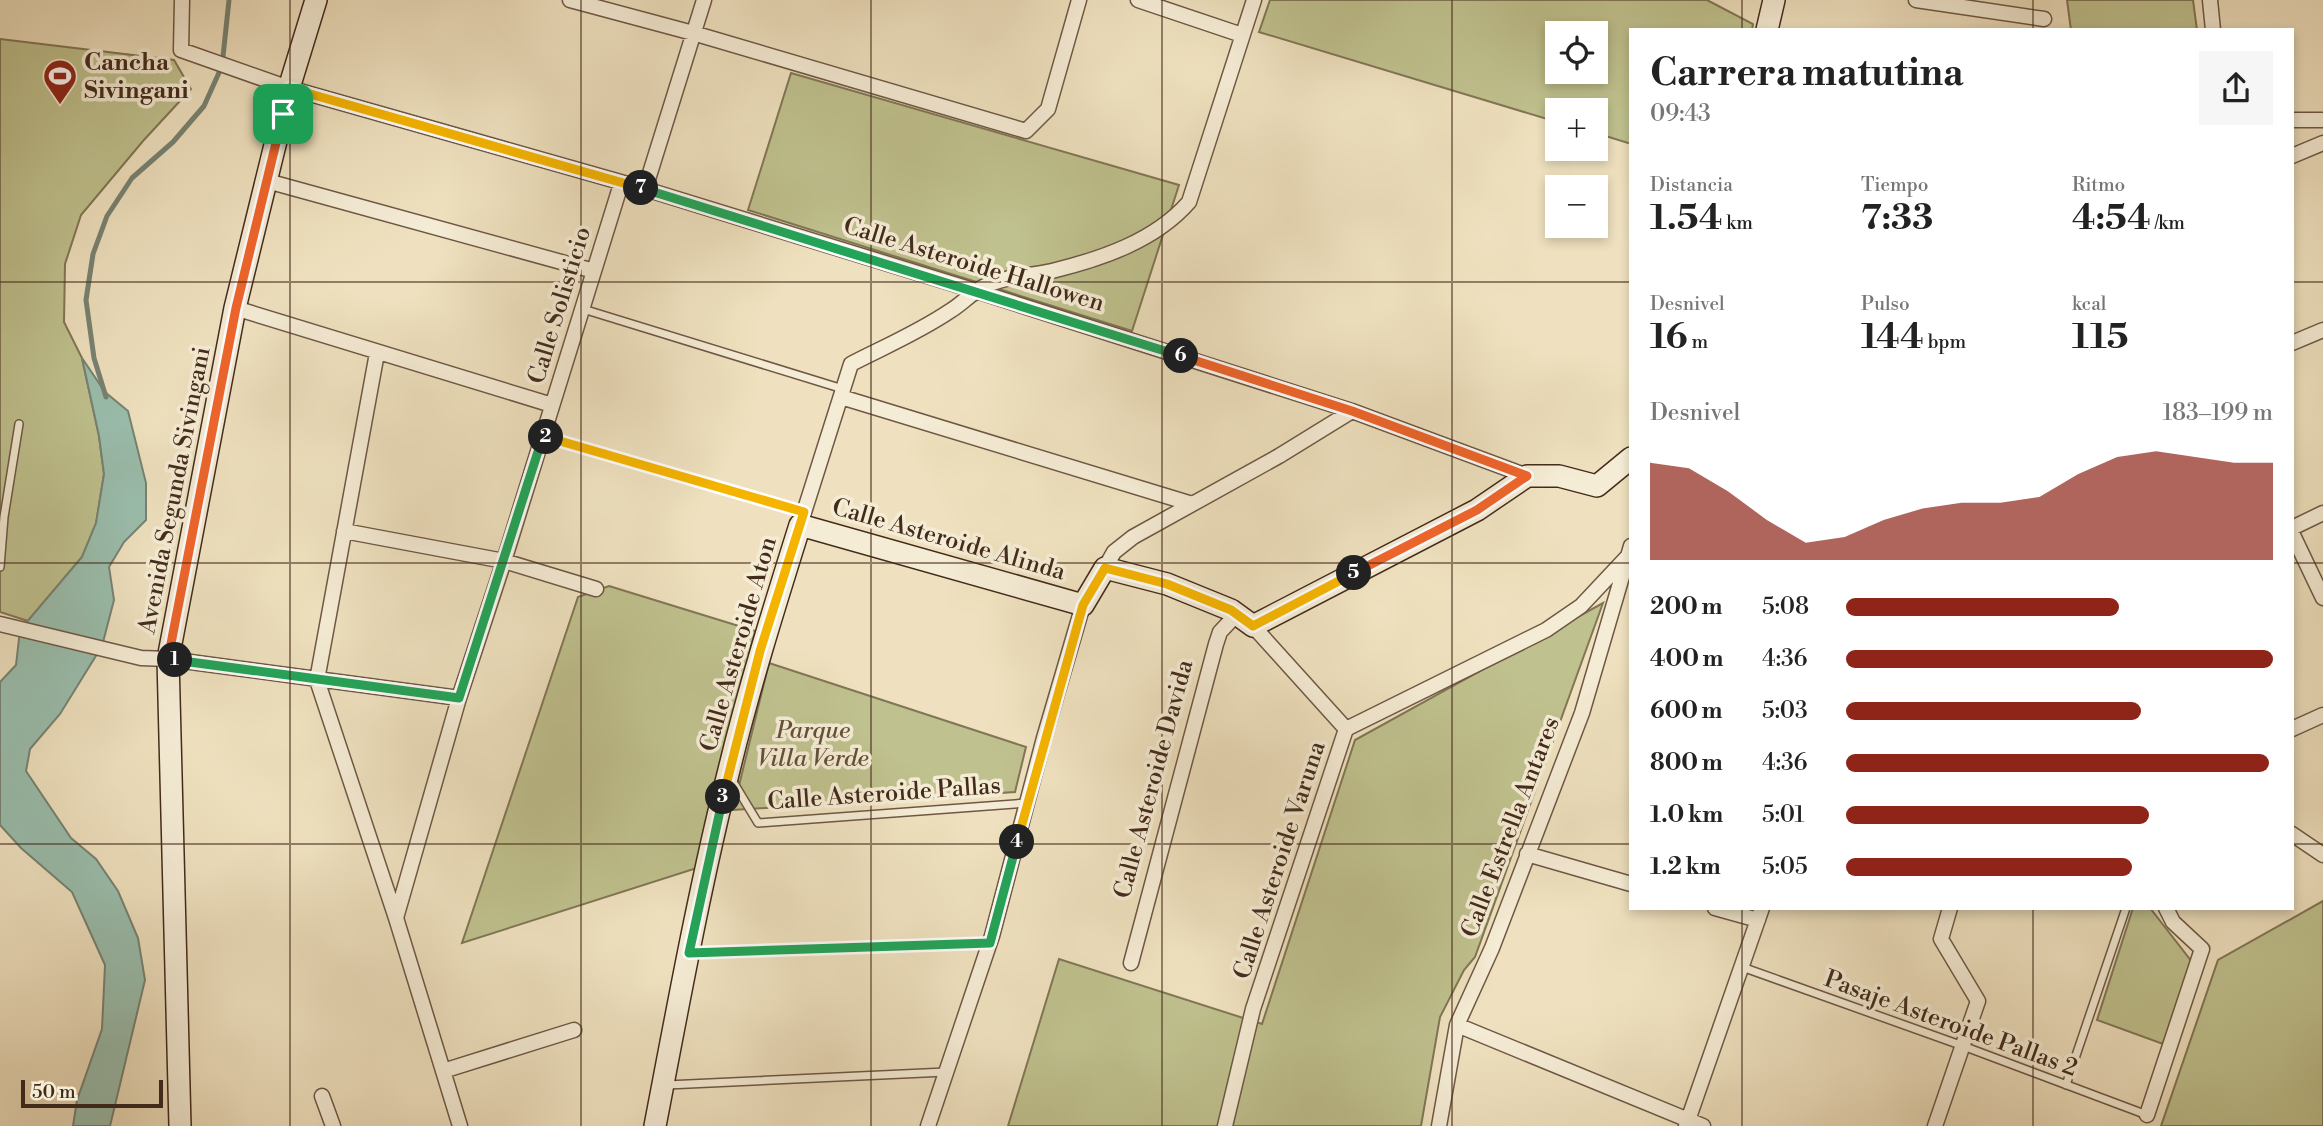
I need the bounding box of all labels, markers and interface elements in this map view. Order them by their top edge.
map controls [1545,21,1608,238]
button: locate [1545,21,1608,84]
place label: Cancha Sivingani [84,48,189,106]
text: Carrera matutina [1650,50,1964,97]
button: share [2199,51,2273,125]
sports icon: Cancha Sivingani [41,57,79,106]
pin [253,84,313,144]
icon: arrive [264,95,302,133]
button: + [1545,98,1608,161]
text: 09:43 [1650,100,1711,128]
pin: 7 [624,170,658,206]
text: Distancia [1650,173,1733,197]
text: Tiempo [1861,173,1928,197]
text: Ritmo [2072,173,2125,197]
text: 7 [635,175,646,199]
button: − [1545,175,1608,238]
text: 1.54 [1650,197,1722,240]
text: 7:33 [1861,197,1933,240]
text: 4:54 [2072,197,2151,240]
street label: Calle Asteroide Hallowen [840,211,1108,319]
text: km [1722,211,1753,235]
text: /km [2151,211,2185,235]
street label: Calle Solisticio [522,223,598,388]
text: Desnivel [1650,292,1725,316]
text: Pulso [1861,292,1910,316]
text: kcal [2072,292,2106,316]
text: 16 [1650,316,1688,359]
text: 144 [1861,316,1924,359]
text: 115 [2072,316,2128,359]
text: m [1688,330,1708,354]
text: bpm [1924,330,1966,354]
pin: 6 [1164,338,1198,374]
text: 6 [1175,343,1186,367]
street label: Avenida Segunda Sivingani [132,344,218,637]
text: Desnivel [1650,399,1740,427]
text: 183–199 m [2163,399,2273,427]
pin: 2 [528,420,564,454]
text: 2 [540,424,551,448]
street label: Calle Asteroide Alinda [829,492,1070,588]
street label: Calle Asteroide Aton [694,533,784,755]
pin: 5 [1336,556,1372,590]
text: 5 [1348,560,1359,584]
text: 200 m [1650,593,1722,621]
text: 5:08 [1762,593,1809,621]
pin: 1 [158,642,192,678]
text: 400 m [1650,645,1723,673]
text: 4:36 [1762,645,1808,673]
text: 1 [170,647,179,671]
street label: Calle Asteroide Davida [1108,656,1201,902]
text: 600 m [1650,697,1723,725]
text: 5:03 [1762,697,1808,725]
street label: Calle Estrella Antares [1455,713,1567,942]
park label: Parque Villa Verde [757,716,869,774]
street label: Calle Asteroide Varuna [1227,737,1333,983]
text: 800 m [1650,749,1723,777]
text: 4:36 [1762,749,1808,777]
street label: Calle Asteroide Pallas [766,771,1002,817]
pin: 3 [706,780,740,814]
text: 3 [717,784,728,808]
text: 1.0 km [1650,801,1723,829]
text: 5:01 [1762,801,1804,829]
pin: 4 [1000,824,1034,860]
text: 4 [1010,829,1023,853]
text: 1.2 km [1650,853,1721,881]
text: 5:05 [1762,853,1808,881]
street label: Pasaje Asteroide Pallas 2 [1820,964,2081,1084]
scale bar [21,1077,163,1109]
text: 50 m [32,1080,76,1104]

